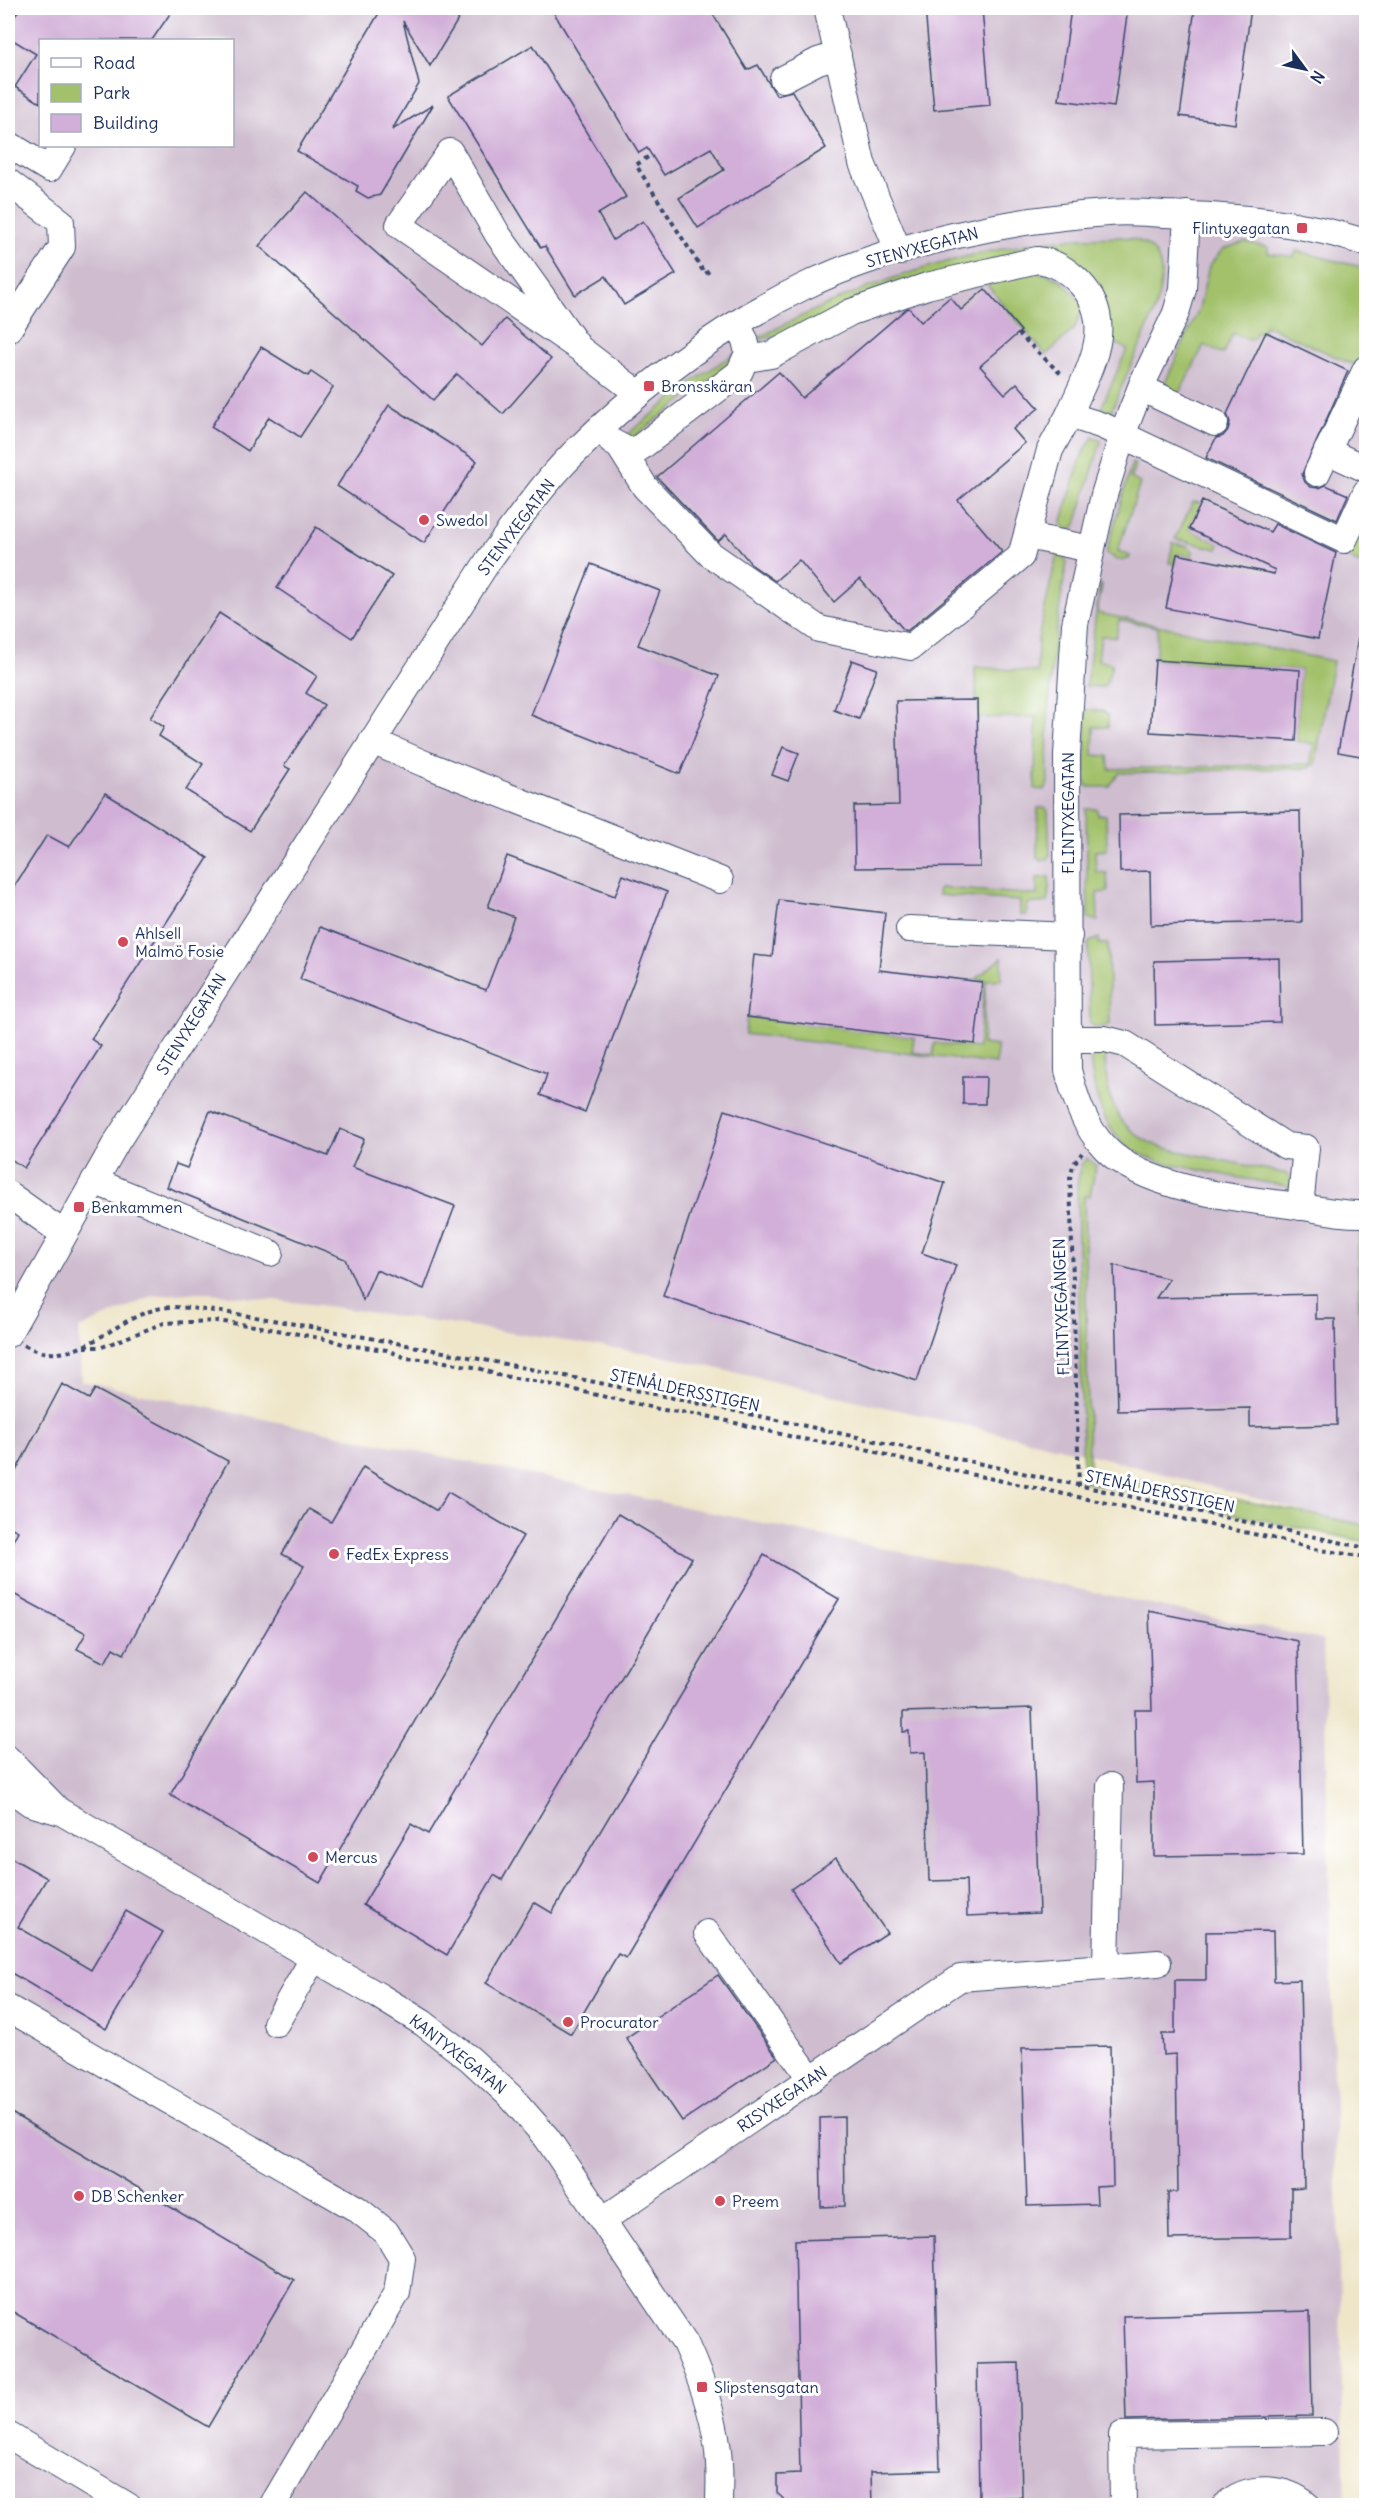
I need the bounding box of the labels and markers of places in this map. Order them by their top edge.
place label: Flintyxegatan [1192,218,1290,238]
marker: Flintyxegatan [1295,221,1309,235]
place label: Bronsskäran [661,376,753,396]
marker: Bronsskäran [642,379,656,393]
place label: Swedol [436,510,488,530]
marker: Swedol [417,513,431,527]
place label: Ahlsell Malmö Fosie [135,923,224,961]
marker: Ahlsell Malmö Fosie [116,935,130,949]
place label: Benkammen [91,1197,183,1217]
marker: Benkammen [72,1200,86,1214]
place label: FedEx Express [346,1544,449,1564]
marker: FedEx Express [327,1547,341,1561]
place label: Mercus [325,1847,378,1867]
marker: Mercus [306,1850,320,1864]
place label: Procurator [580,2012,659,2032]
marker: Procurator [561,2015,575,2029]
place label: DB Schenker [91,2186,184,2206]
marker: DB Schenker [72,2189,86,2203]
place label: Preem [732,2191,779,2211]
marker: Preem [713,2194,727,2208]
place label: Slipstensgatan [714,2377,819,2397]
marker: Slipstensgatan [695,2380,709,2394]

